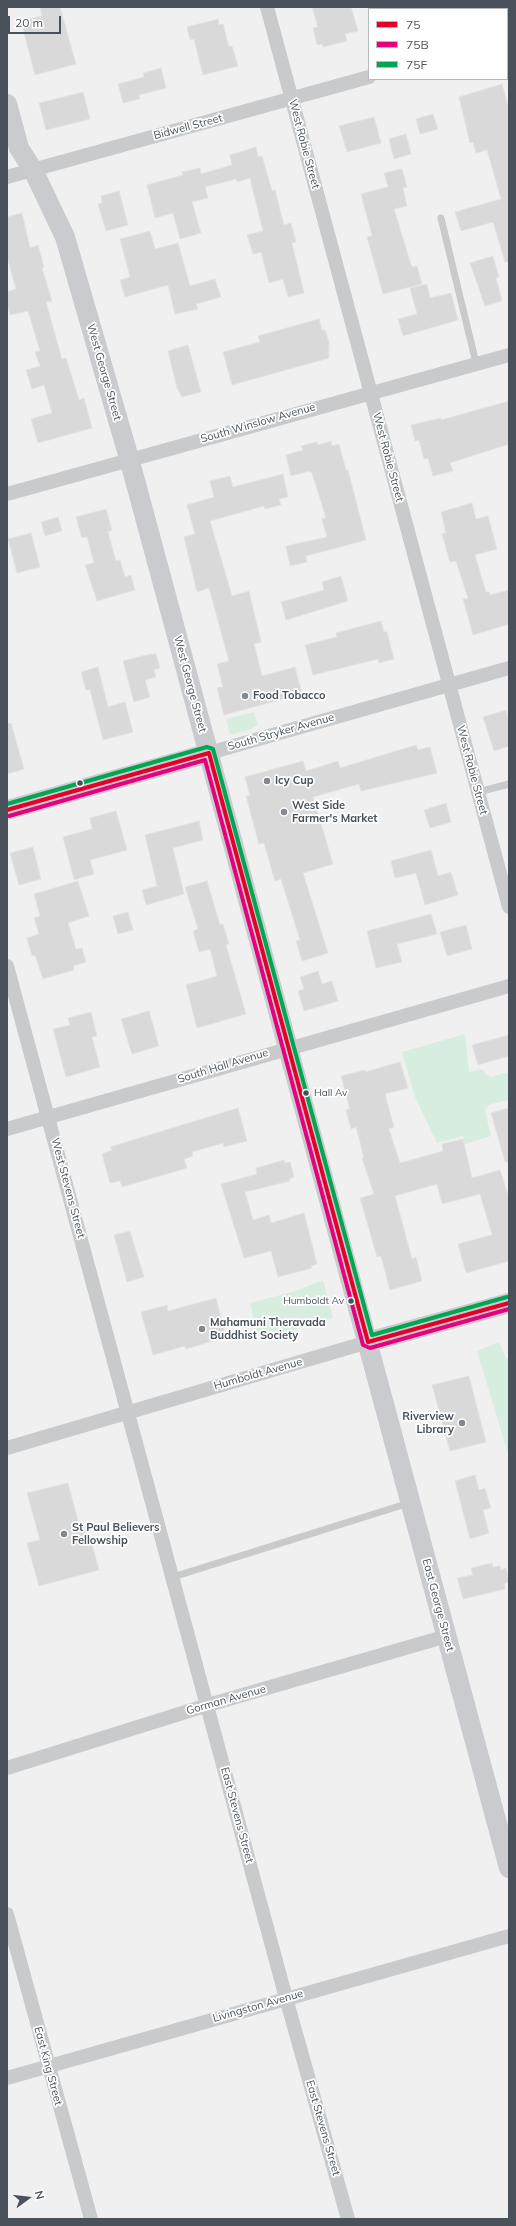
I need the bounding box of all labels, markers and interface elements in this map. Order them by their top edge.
scale bar [10,8,63,34]
legend [368,8,508,80]
text: 20 m [15,15,43,30]
text: 75 [406,17,420,32]
text: 75B [406,37,429,52]
text: 75F [406,57,427,72]
street label: West Robie Street [286,98,322,190]
street label: Bidwell Street [152,111,224,143]
street label: West George Street [84,322,124,422]
street label: South Winslow Avenue [199,400,317,446]
street label: West Robie Street [370,411,406,503]
street label: West George Street [171,634,209,734]
place label: Food Tobacco [253,689,325,703]
marker: Food Tobacco [240,691,250,701]
street label: South Stryker Avenue [226,710,336,754]
street label: West Robie Street [454,724,490,816]
place label: Icy Cup [275,774,314,788]
marker: Icy Cup [262,776,272,786]
unlabelled marker [75,778,85,788]
place label: West Side Farmer's Market [292,799,378,825]
marker: West Side Farmer's Market [279,807,289,817]
street label: South Hall Avenue [176,1046,270,1086]
place label: Hall Av [314,1087,347,1099]
marker: Hall Av [301,1088,311,1098]
street label: West Stevens Street [48,1136,88,1240]
place label: Humboldt Av [283,1295,344,1307]
marker: Humboldt Av [346,1296,356,1306]
place label: Mahamuni Theravada Buddhist Society [210,1316,326,1342]
marker: Mahamuni Theravada Buddhist Society [197,1324,207,1334]
street label: Humboldt Avenue [212,1355,304,1393]
place label: Riverview Library [402,1410,454,1436]
marker: Riverview Library [457,1418,467,1428]
place label: St Paul Believers Fellowship [72,1521,160,1547]
marker: St Paul Believers Fellowship [59,1529,69,1539]
street label: East George Street [419,1557,457,1653]
street label: Gorman Avenue [185,1682,267,1718]
street label: East Stevens Street [218,1766,256,1864]
street label: Livingston Avenue [211,1987,305,2025]
street label: East King Street [31,2025,65,2107]
street label: East Stevens Street [303,2079,343,2177]
north arrow [8,2178,48,2218]
text: N [32,2189,47,2201]

